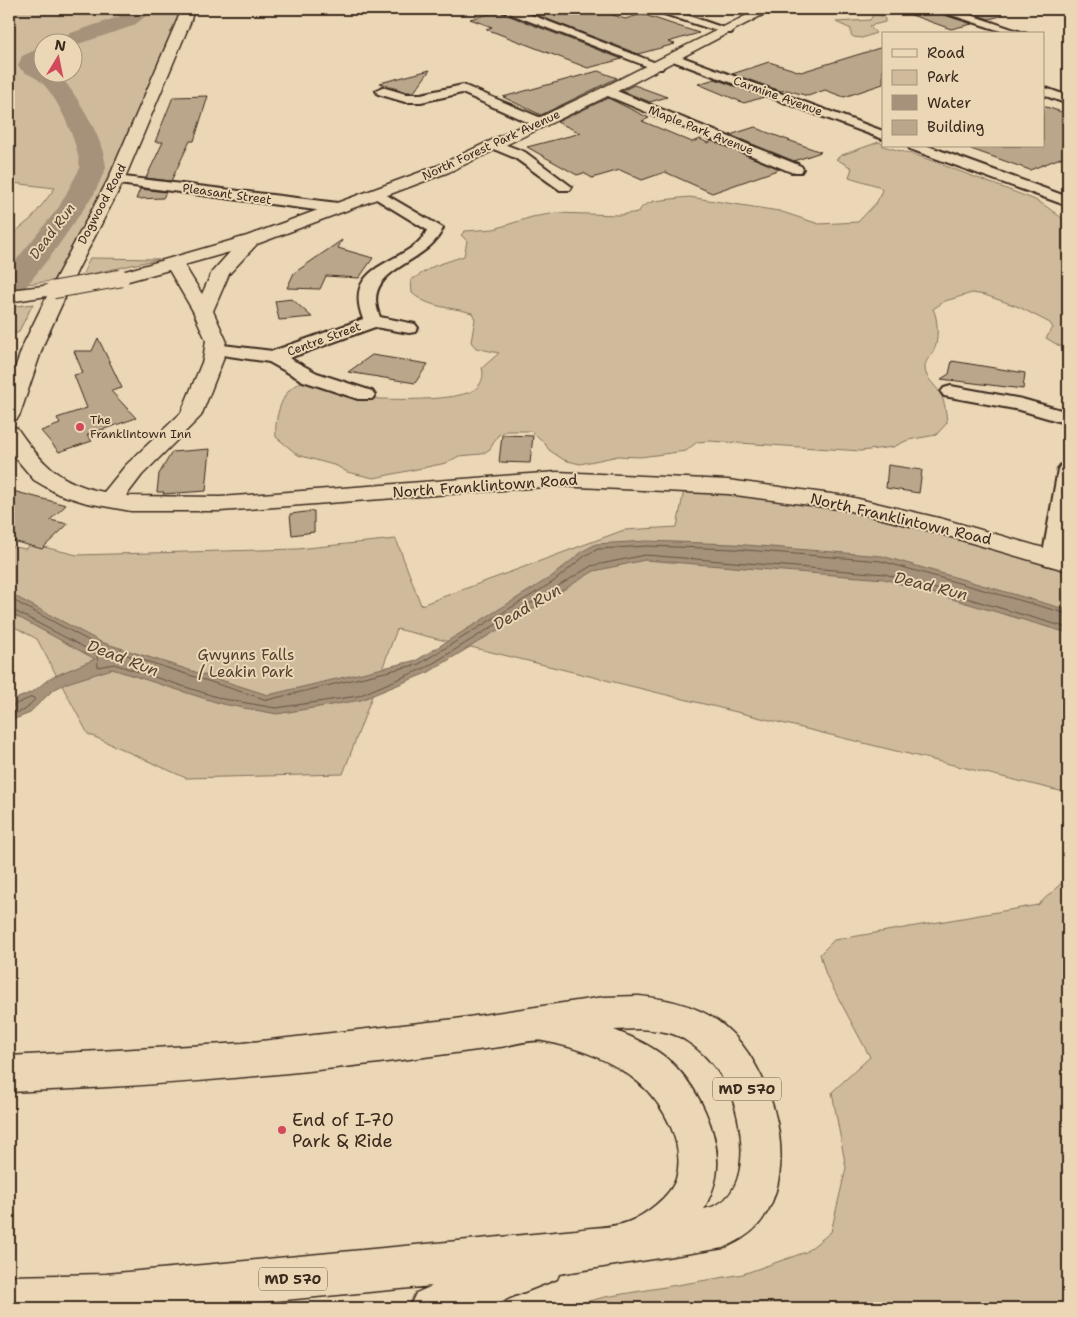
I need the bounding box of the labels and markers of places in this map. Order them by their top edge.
place label: The Franklintown Inn [90,412,191,442]
marker: The Franklintown Inn [74,421,86,433]
place label: End of I-70 Park & Ride [292,1108,394,1153]
marker: End of I-70 Park & Ride [276,1124,288,1136]

